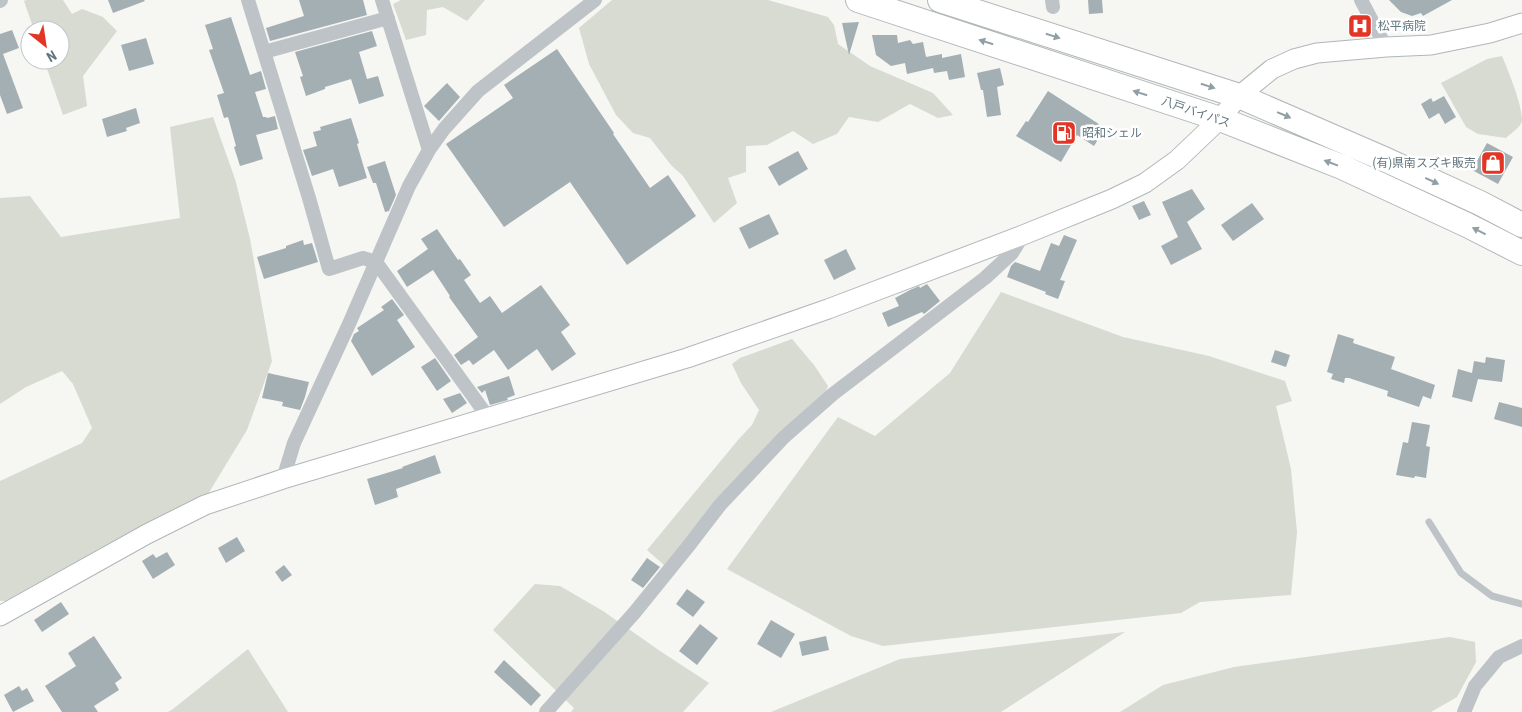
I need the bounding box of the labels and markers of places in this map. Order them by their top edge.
hospital icon: 松平病院 [1347,13,1373,39]
place label: 松平病院 [1378,19,1426,33]
fuel station icon: 昭和シェル [1051,120,1077,146]
place label: 昭和シェル [1082,126,1142,140]
shop icon: (有)県南スズキ販売 [1480,150,1506,176]
place label: (有)県南スズキ販売 [1372,156,1476,170]

